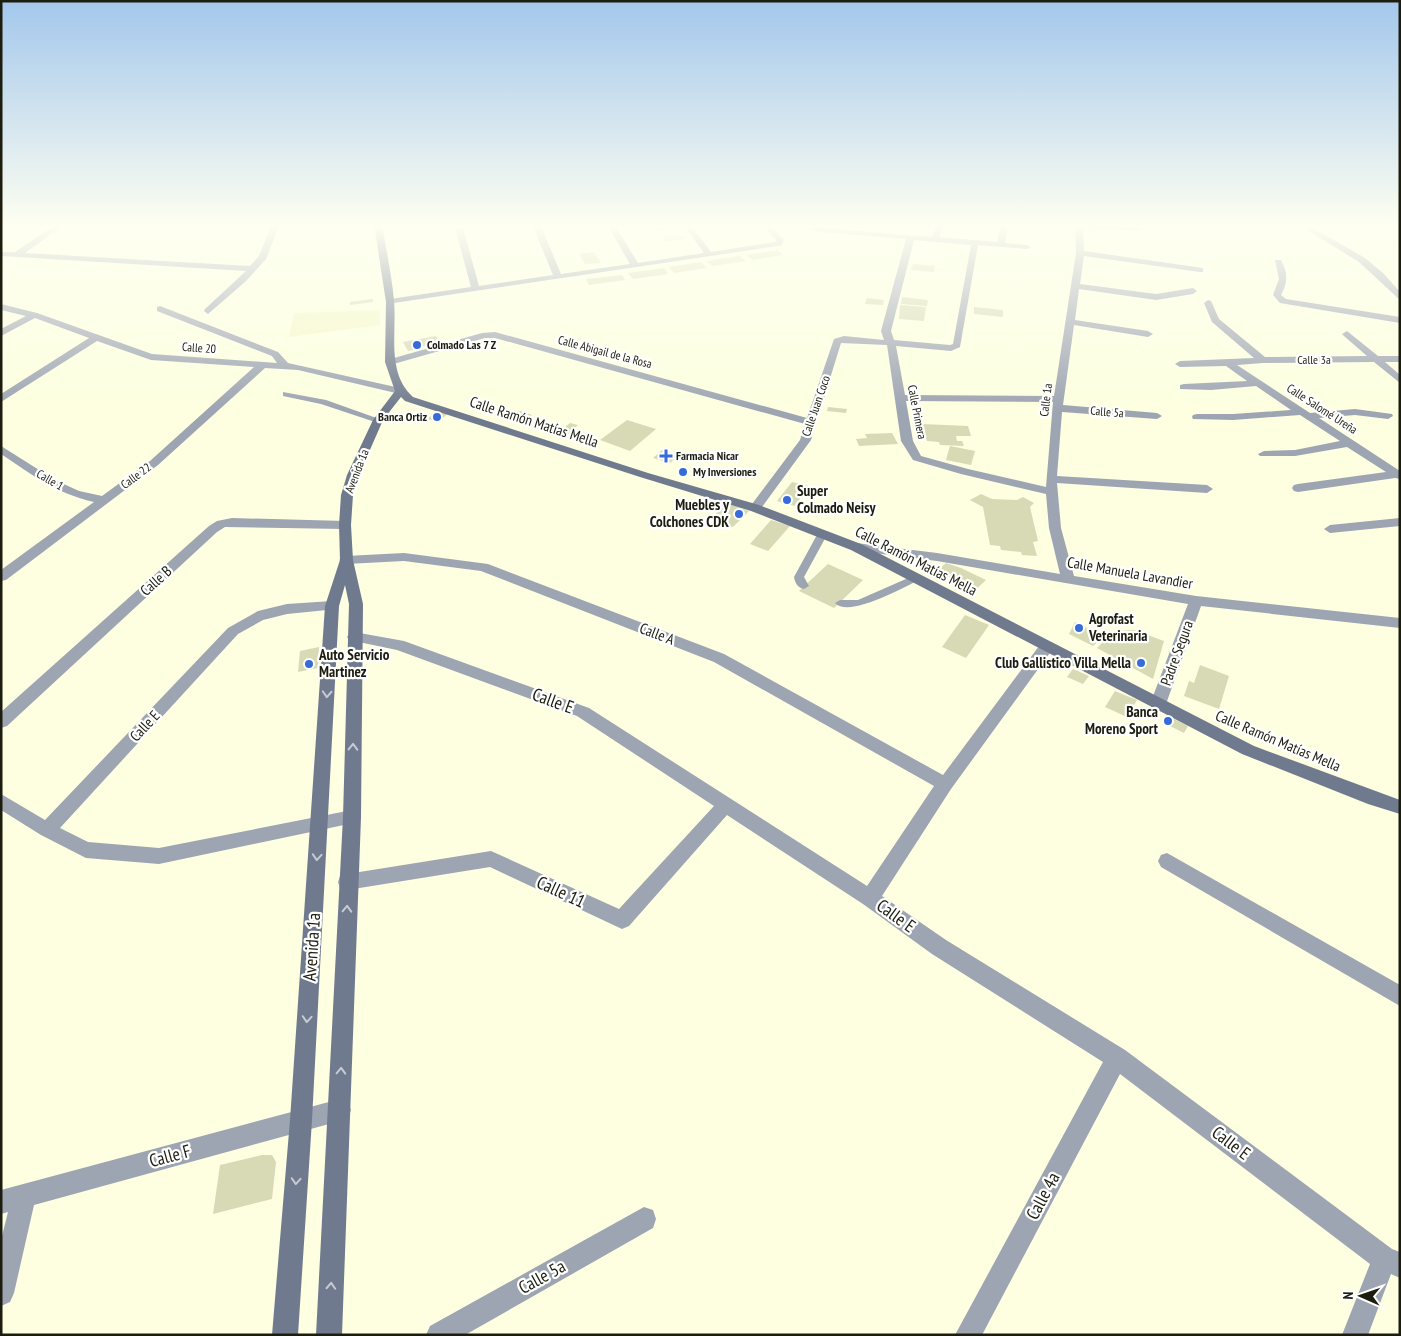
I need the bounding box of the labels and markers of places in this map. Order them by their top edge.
place label: Colmado Las 7 Z [427,337,497,352]
marker: Colmado Las 7 Z [411,339,423,351]
place label: Banca Ortiz [378,409,427,424]
marker: Banca Ortiz [431,411,443,423]
place label: Farmacia Nicar [676,448,739,463]
marker: Farmacia Nicar [660,450,672,462]
place label: My Inversiones [693,464,756,479]
marker: My Inversiones [677,466,689,478]
place label: Super Colmado Neisy [797,481,876,517]
marker: Super Colmado Neisy [781,494,793,506]
place label: Muebles y Colchones CDK [650,495,730,531]
marker: Muebles y Colchones CDK [733,508,745,520]
place label: Agrofast Veterinaria [1088,609,1147,645]
marker: Agrofast Veterinaria [1073,622,1085,634]
place label: Auto Servicio Martinez [318,645,390,681]
place label: Club Gallistico Villa Mella [995,653,1131,672]
marker: Club Gallistico Villa Mella [1135,657,1147,669]
marker: Auto Servicio Martinez [303,658,315,670]
place label: Banca Moreno Sport [1085,702,1159,738]
marker: Banca Moreno Sport [1162,715,1174,727]

